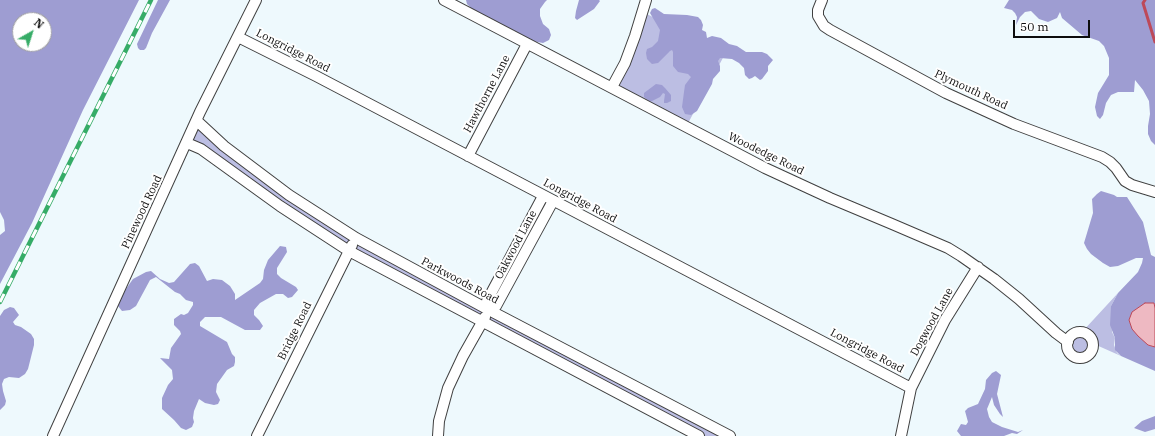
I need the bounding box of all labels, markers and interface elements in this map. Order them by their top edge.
north arrow [12,12,52,52]
scale bar [1015,12,1092,38]
text: N [31,15,47,32]
text: 50 m [1020,19,1049,34]
street label: Longridge Road [254,27,332,75]
street label: Hawthorne Lane [461,53,513,135]
street label: Plymouth Road [932,67,1010,113]
street label: Woodedge Road [726,130,806,178]
street label: Pinewood Road [119,173,165,251]
street label: Longridge Road [541,176,619,226]
street label: Oakwood Lane [492,208,540,282]
street label: Parkwoods Road [419,255,501,307]
street label: Dogwood Lane [908,286,956,358]
street label: Bridge Road [275,300,315,362]
street label: Longridge Road [828,326,906,376]

